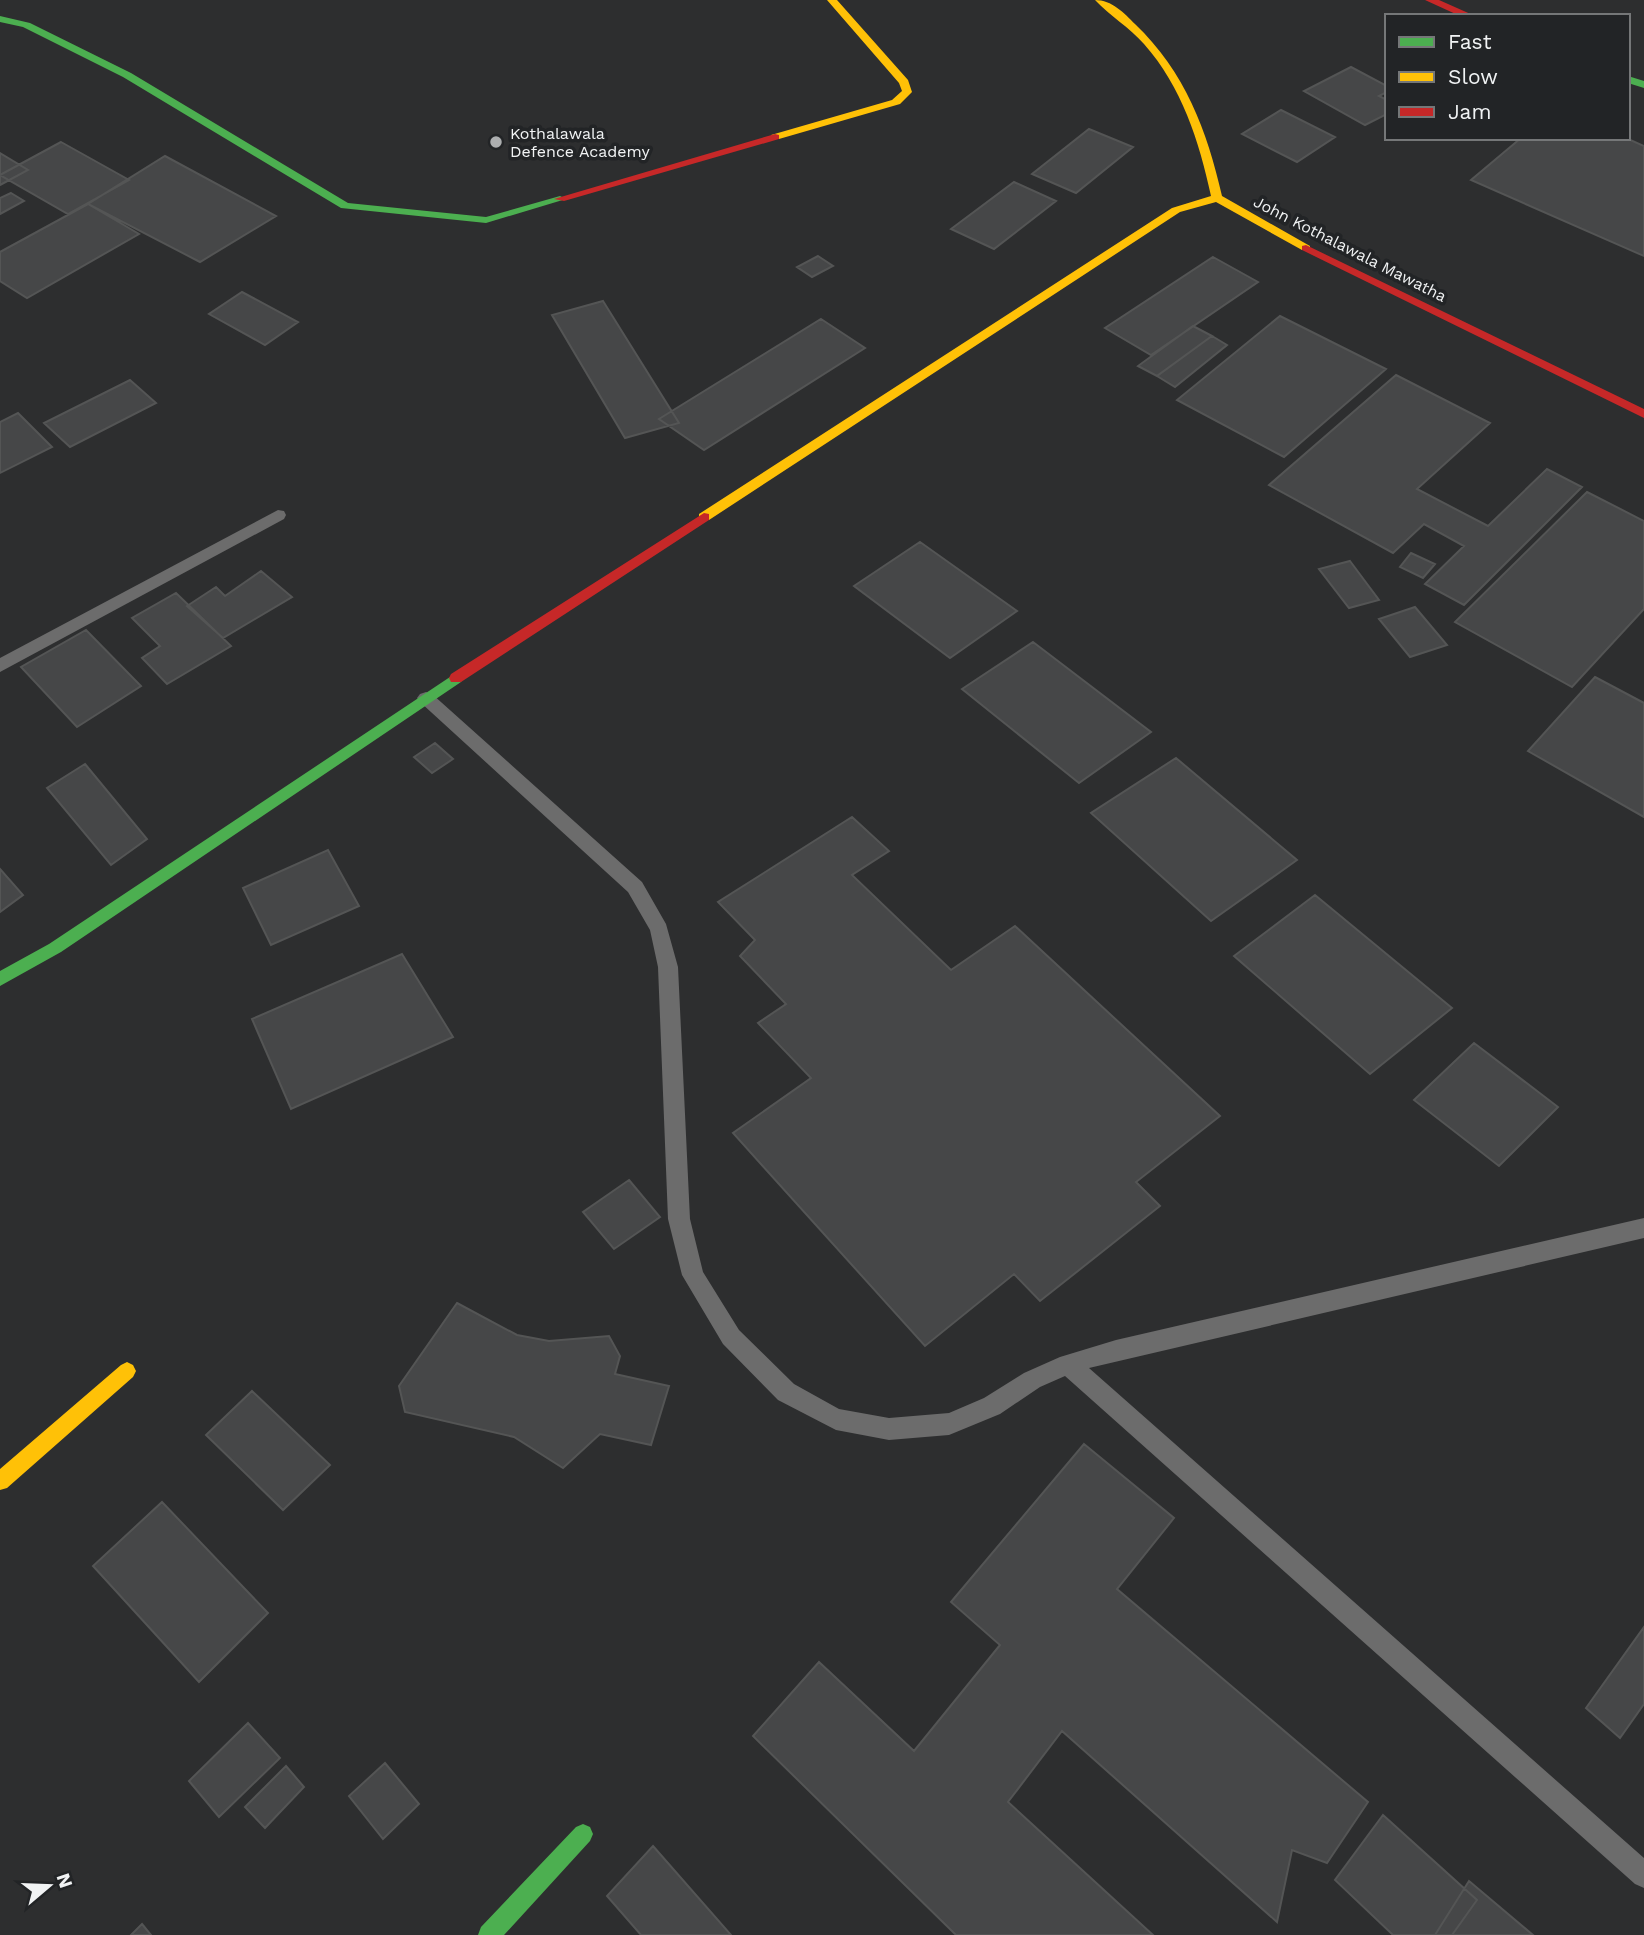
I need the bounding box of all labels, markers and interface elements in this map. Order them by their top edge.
legend [1385,14,1630,140]
text: Fast [1448,29,1492,54]
text: Slow [1448,64,1498,89]
text: Jam [1448,99,1491,124]
place label: Kothalawala Defence Academy [510,124,651,161]
marker: Kothalawala Defence Academy [488,134,504,150]
street label: John Kothalawala Mawatha [1250,192,1450,306]
north arrow [14,1851,84,1921]
text: N [51,1870,78,1891]

